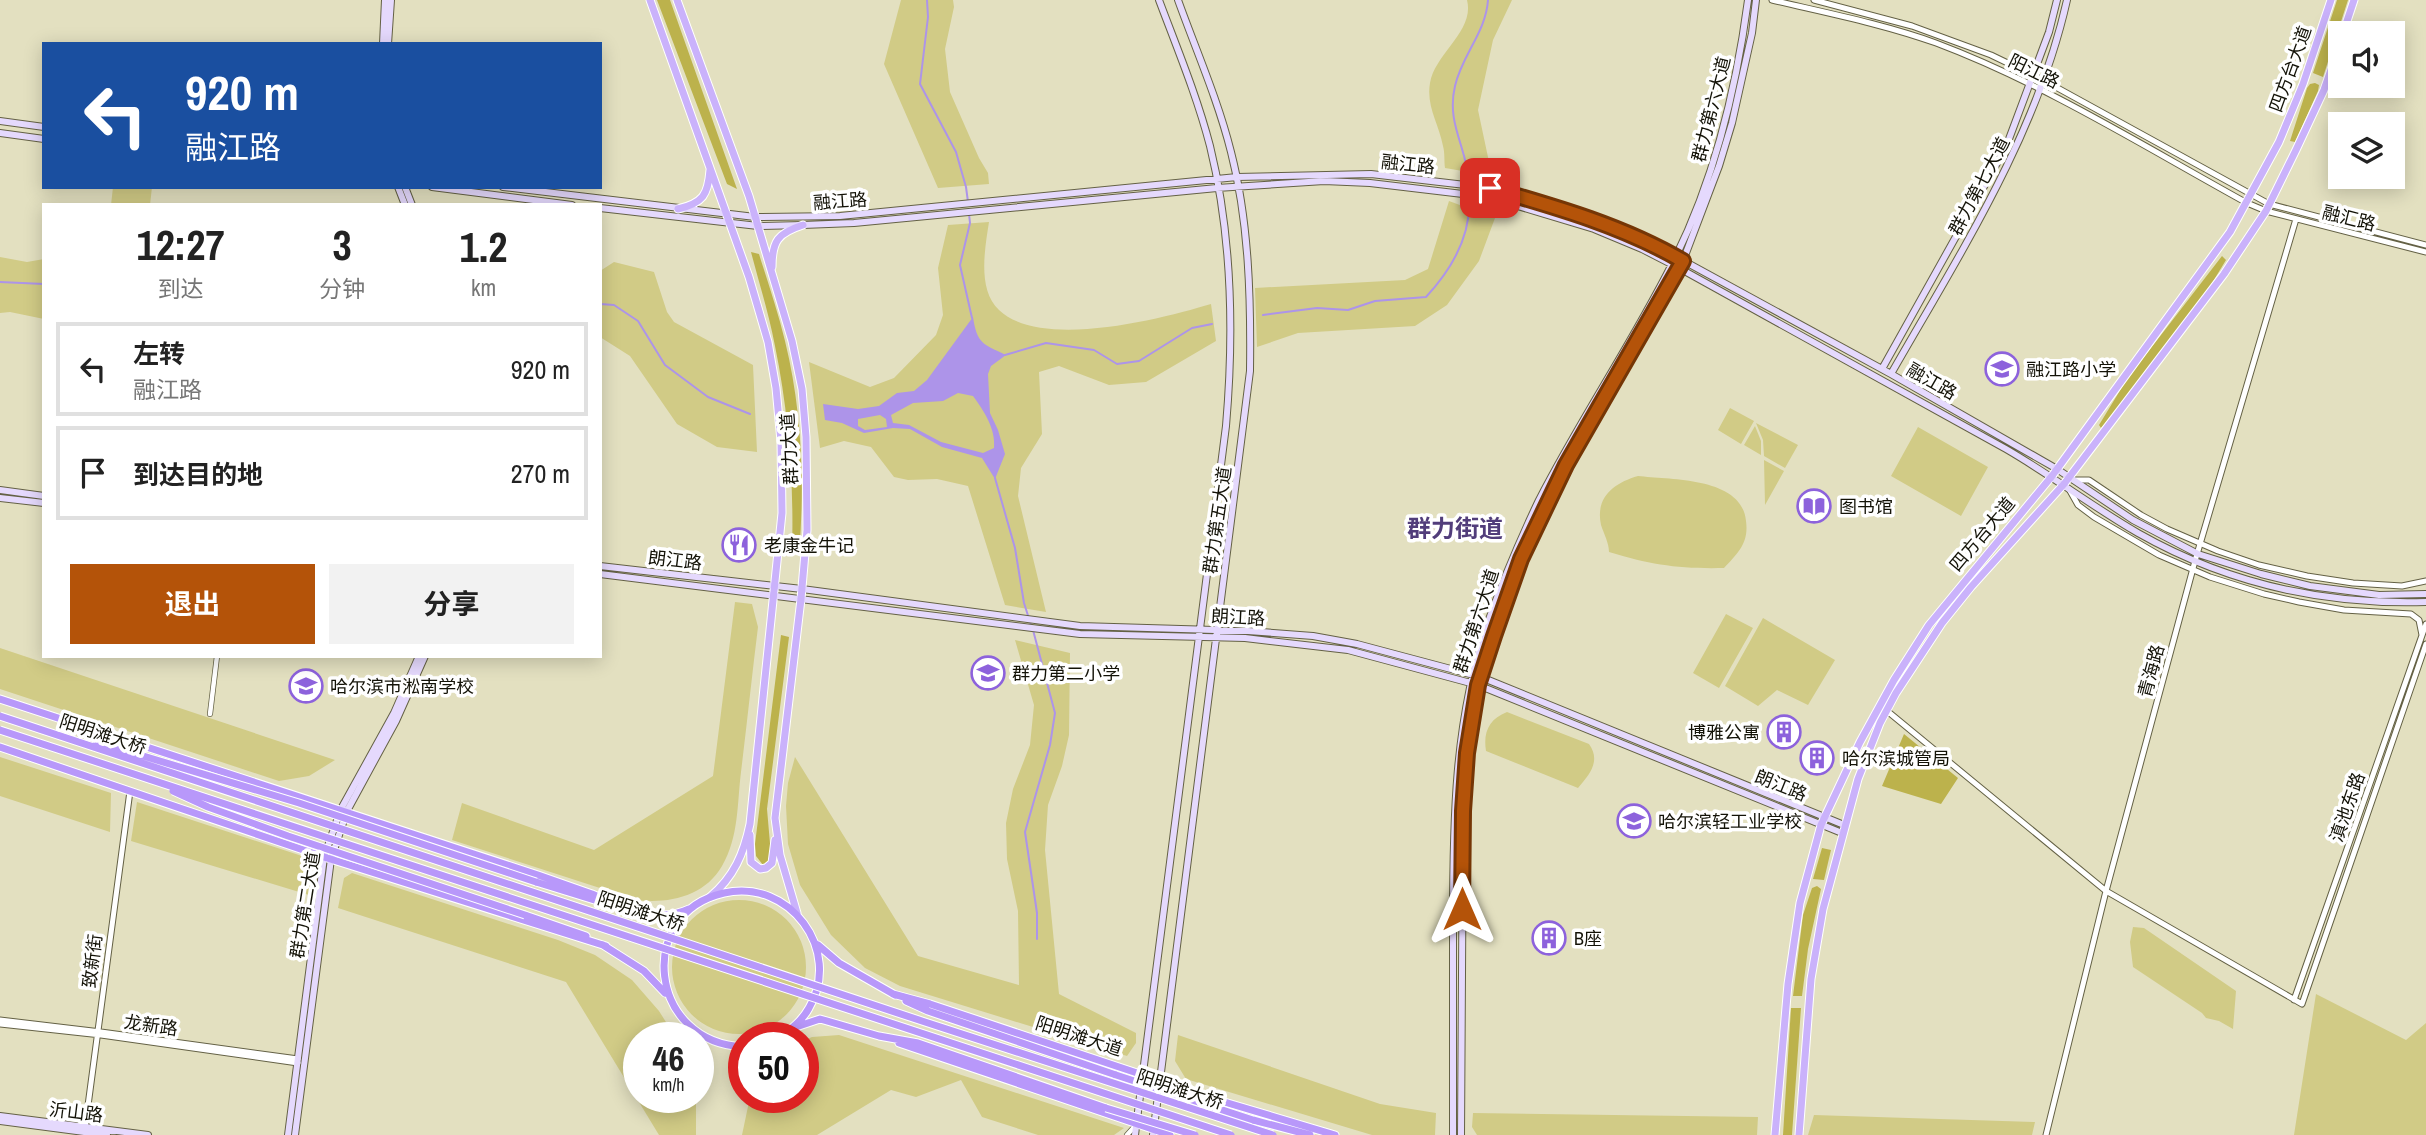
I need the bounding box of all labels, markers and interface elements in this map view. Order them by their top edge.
map controls [2328,21,2405,189]
button: sound [2328,21,2405,98]
street label: 四方台大道 [2263,22,2317,116]
street label: 阳江路 [2004,48,2064,94]
street label: 群力第六大道 [1686,54,1736,164]
text: 920 m [185,59,299,125]
icon: left [70,70,161,161]
button: layers [2328,112,2405,189]
text: 融江路 [185,126,281,169]
street label: 群力第七大道 [1943,132,2015,240]
street label: 融江路 [1380,149,1436,179]
pin [1460,158,1520,218]
icon: arrive [1471,169,1509,207]
street label: 融江路 [812,187,868,215]
street label: 融汇路 [2320,199,2378,237]
text: 12:27 [137,217,225,273]
text: 3 [333,217,352,273]
text: 1.2 [460,219,507,275]
text: km [471,272,496,303]
text: 到达 [158,273,204,304]
text: 分钟 [319,273,365,304]
text: 左转 [133,336,185,371]
icon: left [74,350,112,388]
school or university icon: 融江路小学 [1983,350,2021,388]
text: 920 m [511,352,570,387]
street label: 融江路 [1902,357,1962,405]
place label: 融江路小学 [2026,357,2116,382]
text: 融江路 [133,374,202,405]
street label: 群力大道 [775,412,803,486]
icon: arrive [74,454,112,492]
text: 270 m [511,456,570,491]
text: 到达目的地 [133,457,263,492]
street label: 群力第五大道 [1197,465,1237,575]
library icon: 图书馆 [1795,487,1833,525]
street label: 四方台大道 [1943,491,2021,577]
place label: 图书馆 [1839,494,1893,519]
district label: 群力街道 [1407,512,1503,544]
restaurant icon: 老康金牛记 [720,526,758,564]
place label: 老康金牛记 [764,533,854,558]
street label: 朗江路 [647,544,703,576]
button: 退出 [70,564,315,644]
button: 分享 [329,564,574,644]
street label: 群力第六大道 [1447,566,1505,676]
street label: 朗江路 [1210,603,1266,631]
street label: 青海路 [2132,642,2170,700]
school or university icon: 群力第二小学 [969,654,1007,692]
place label: 群力第二小学 [1012,661,1120,686]
school or university icon: 哈尔滨市淞南学校 [287,667,325,705]
place label: 哈尔滨市淞南学校 [330,674,474,699]
street label: 阳明滩大桥 [56,708,150,760]
building icon: 博雅公寓 [1765,713,1803,751]
place label: 博雅公寓 [1688,720,1760,745]
building icon: 哈尔滨城管局 [1798,739,1836,777]
place label: 哈尔滨城管局 [1842,746,1950,771]
street label: 朗江路 [1751,763,1811,807]
street label: 滇池东路 [2323,769,2371,845]
school or university icon: 哈尔滨轻工业学校 [1615,802,1653,840]
place label: 哈尔滨轻工业学校 [1658,809,1802,834]
street label: 群力第二大道 [284,850,326,960]
position arrow [1425,872,1499,946]
street label: 阳明滩大桥 [594,885,688,937]
building icon: B座 [1530,919,1568,957]
place label: B座 [1574,926,1602,951]
street label: 致新街 [76,933,108,989]
street label: 龙新路 [123,1009,179,1041]
street label: 阳明滩大道 [1032,1010,1126,1062]
speed limit sign: 50 [728,1022,819,1113]
text: 46 [653,1035,684,1082]
street label: 阳明滩大桥 [1133,1063,1227,1115]
text: km/h [653,1072,685,1097]
street label: 沂山路 [48,1096,104,1128]

